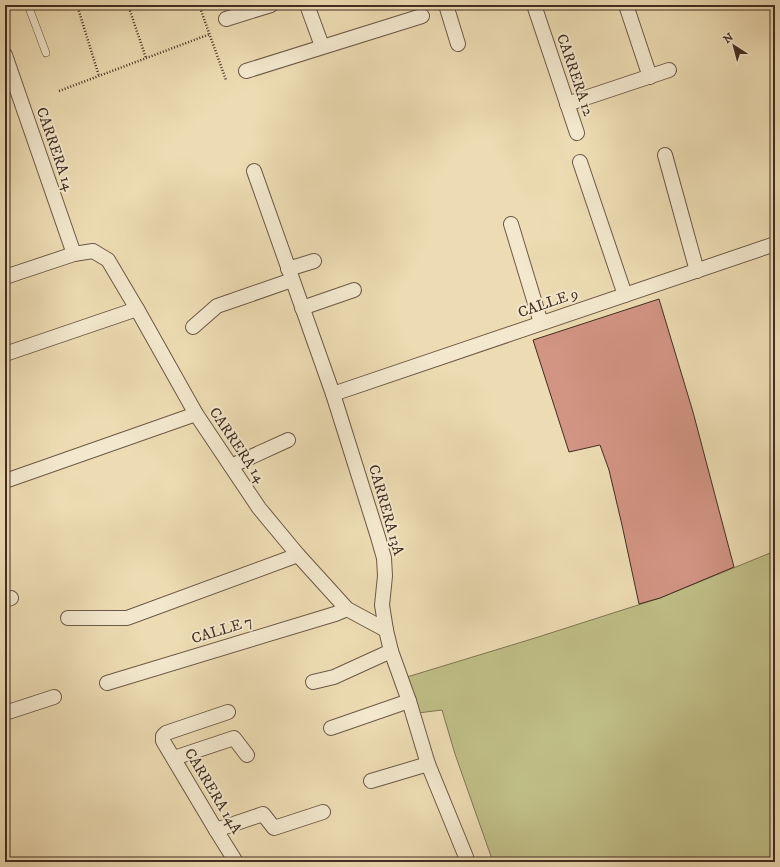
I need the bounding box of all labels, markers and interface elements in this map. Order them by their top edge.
north arrow [714,26,754,66]
text: N [721,30,736,47]
street label: CARRERA 12 [552,31,598,119]
street label: CARRERA 14 [32,105,78,194]
street label: CALLE 9 [515,284,581,322]
street label: CARRERA 14 [205,404,269,487]
street label: CARRERA 13A [364,462,408,558]
street label: CALLE 7 [189,612,255,648]
street label: CARRERA 14A [180,745,246,838]

